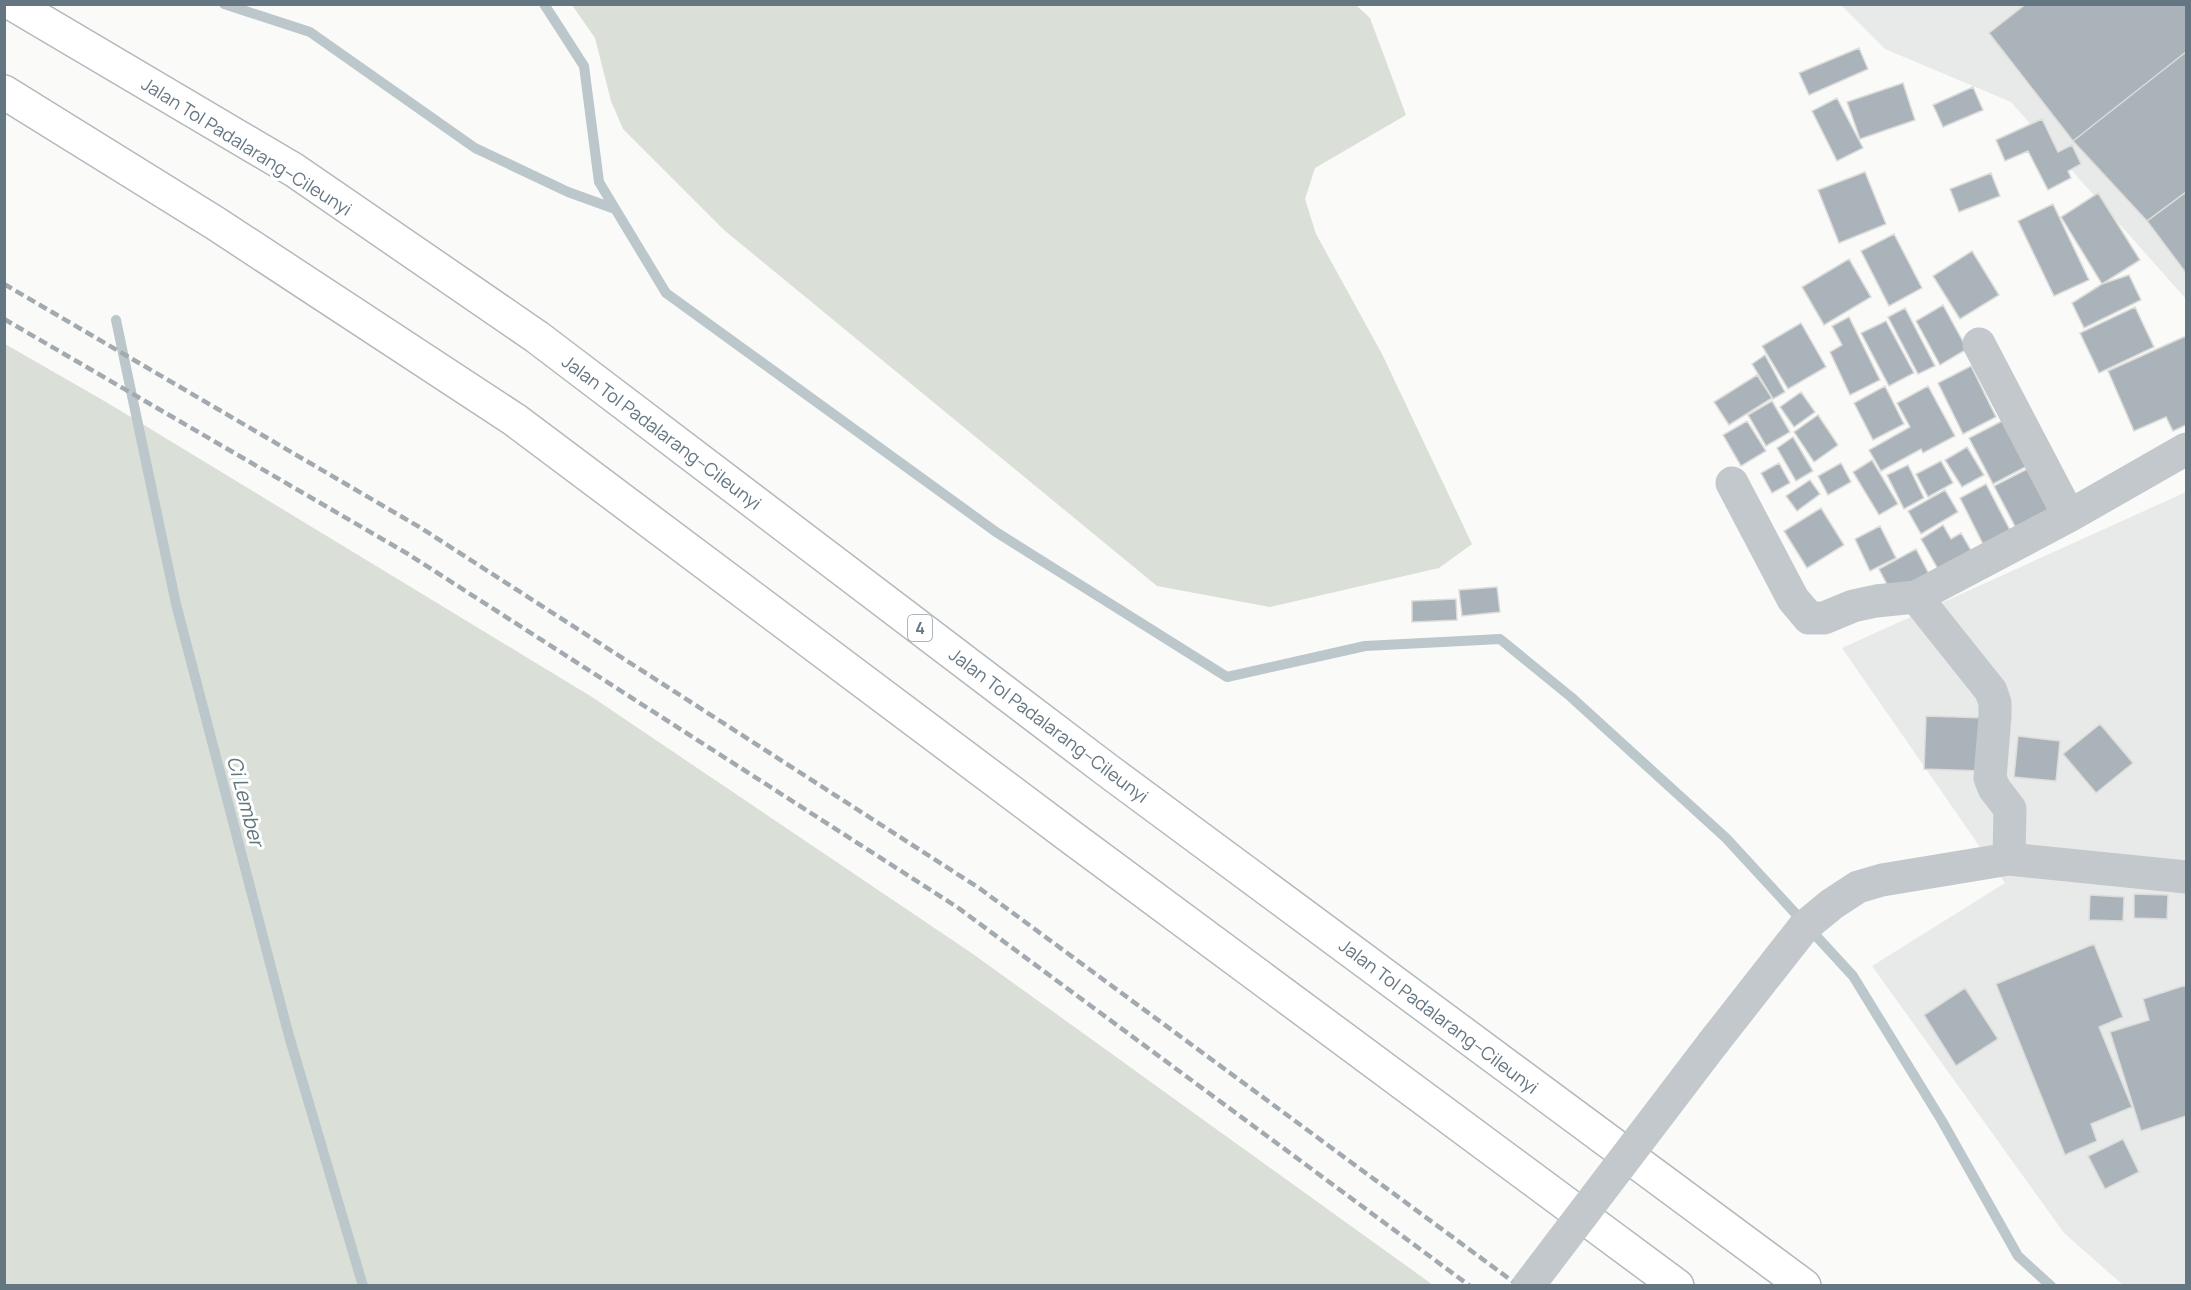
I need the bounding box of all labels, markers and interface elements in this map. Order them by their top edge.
street label: Jalan Tol Padalarang–Cileunyi [137,71,357,221]
street label: Jalan Tol Padalarang–Cileunyi [557,349,767,515]
road number: 4 [908,615,932,641]
street label: Jalan Tol Padalarang–Cileunyi [944,642,1154,808]
water label: Ci Lember [221,753,272,852]
street label: Jalan Tol Padalarang–Cileunyi [1334,933,1544,1099]

